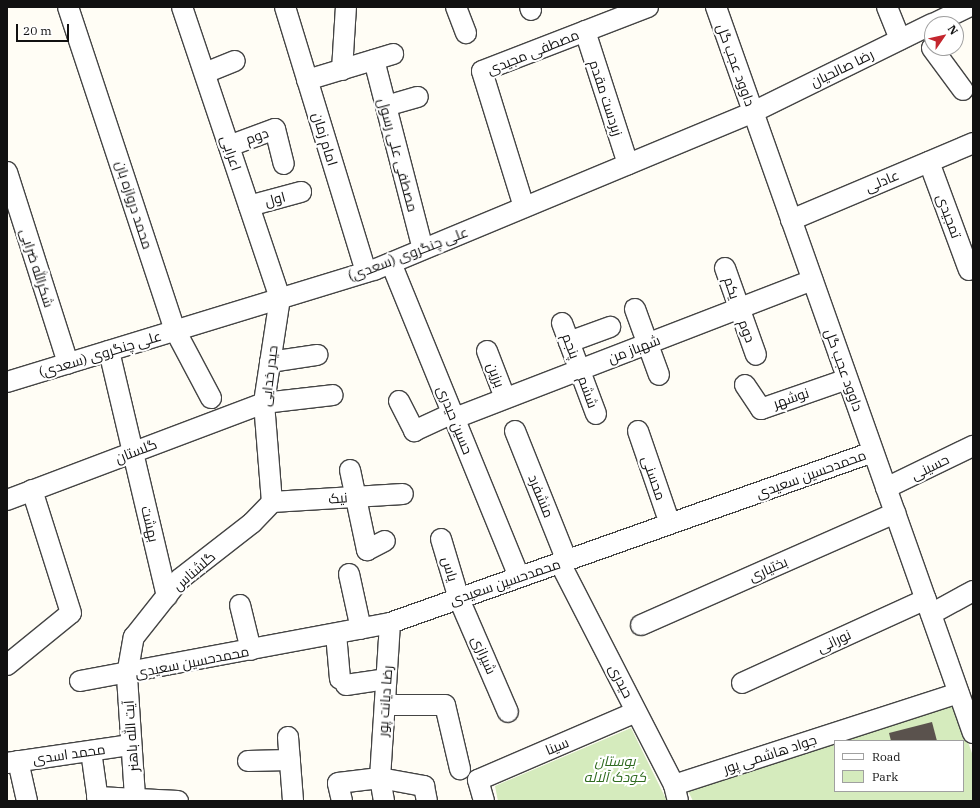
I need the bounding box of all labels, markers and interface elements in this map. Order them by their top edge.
scale bar [18,16,71,42]
north arrow [924,16,964,56]
street label: داوود عجب گل [713,22,759,108]
text: N [945,22,961,37]
text: 20 m [23,23,52,38]
street label: مصطفی مجیدی [485,26,581,78]
street label: رضا صالحیان [808,46,876,90]
street label: زبردست مقدم [586,58,626,138]
street label: مصطفی علی رسول [375,96,421,214]
street label: امام زمان [309,110,341,168]
street label: دوم [243,124,271,148]
street label: اعرابی [217,133,245,173]
street label: محمد دروازه بان [112,159,156,251]
street label: عادلی [862,166,902,196]
street label: اول [263,188,287,210]
street label: تمجیدی [933,192,965,240]
street label: علی چنگروی (سعدی) [346,223,470,285]
street label: شکرالله ضرابی [16,226,58,310]
street label: یکم [721,275,743,301]
street label: دوم [735,317,759,345]
street label: علی چنگروی (سعدی) [37,327,163,381]
street label: داوود عجب گل [821,327,867,413]
street label: پنجم [559,331,583,361]
street label: شهباز من [605,331,663,367]
street label: حیدر خدایی [257,344,281,408]
street label: برزین [484,360,508,390]
street label: ششم [574,374,602,410]
street label: حسین حیدری [434,383,476,457]
street label: نوشهر [771,384,811,412]
street label: گلستان [113,435,159,467]
street label: محمدحسین سعیدی [754,446,868,502]
street label: حسینی [908,451,952,483]
street label: محسنی [639,454,669,502]
street label: منشفرد [525,472,557,520]
street label: نیک [328,489,348,507]
street label: بهشت [138,504,162,544]
street label: گلشناس [169,548,219,594]
street label: بختیاری [746,553,790,585]
street label: یاس [439,555,461,583]
street label: محمدحسین سعیدی [447,555,563,609]
street label: نورانی [814,626,854,656]
street label: شیرازی [468,633,500,677]
street label: محمدحسین سعیدی [133,643,251,681]
street label: حیدری [605,661,637,701]
street label: رضا دیانت پور [374,665,396,737]
street label: آیت الله باهنر [120,700,142,772]
street label: جواد هاشمی پور [721,731,819,777]
street label: سینا [543,734,571,758]
legend [834,740,964,792]
street label: محمد اسدی [32,741,106,767]
text: Road [872,749,901,764]
park label: بوستان کودک آلاله [584,753,646,786]
text: Park [872,769,898,784]

